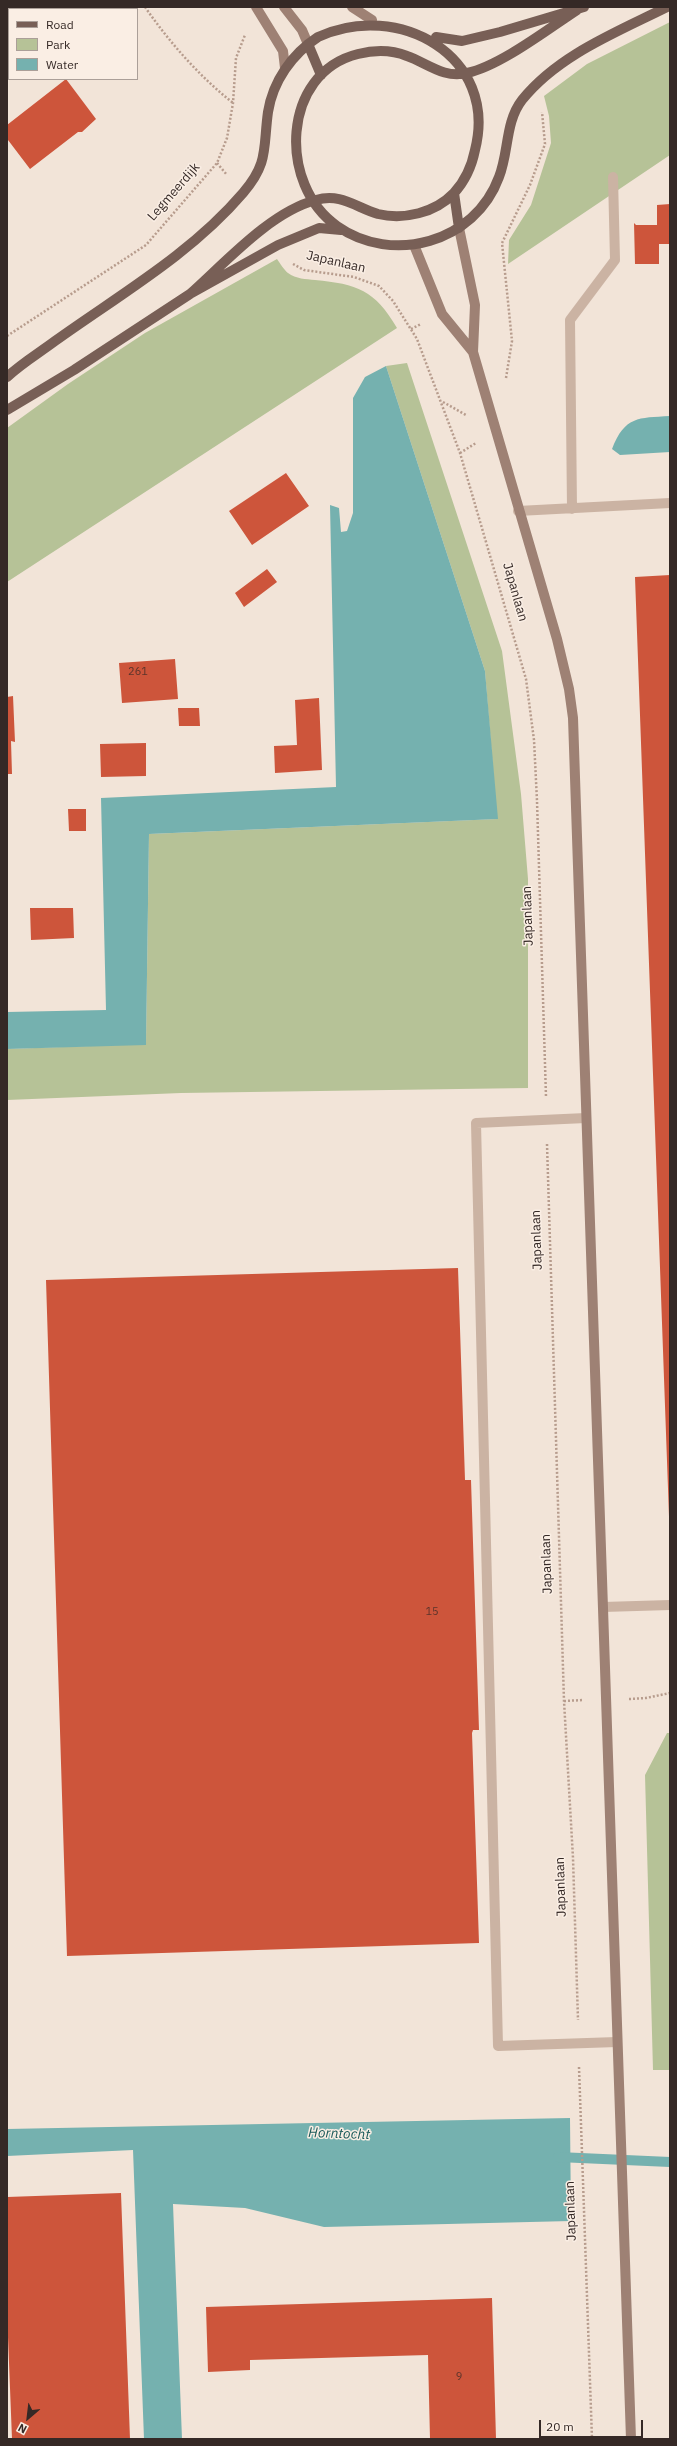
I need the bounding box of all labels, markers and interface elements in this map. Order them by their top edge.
legend [8,8,138,80]
text: Road [46,17,74,32]
text: Park [46,37,70,52]
text: Water [46,57,78,72]
street label: Legmeerdijk [145,160,203,224]
street label: Japanlaan [305,248,367,276]
street label: Japanlaan [499,561,531,623]
house number: 261 [128,665,148,679]
street label: Japanlaan [519,886,537,946]
street label: Japanlaan [528,1210,546,1270]
street label: Japanlaan [538,1534,556,1594]
house number: 15 [425,1605,439,1619]
street label: Japanlaan [552,1857,570,1917]
water label: Horntocht [308,2125,370,2143]
street label: Japanlaan [562,2181,580,2241]
house number: 9 [456,2370,462,2384]
north arrow [8,2398,48,2438]
scale bar [541,2412,645,2438]
text: 20 m [546,2419,574,2434]
text: N [16,2421,29,2437]

